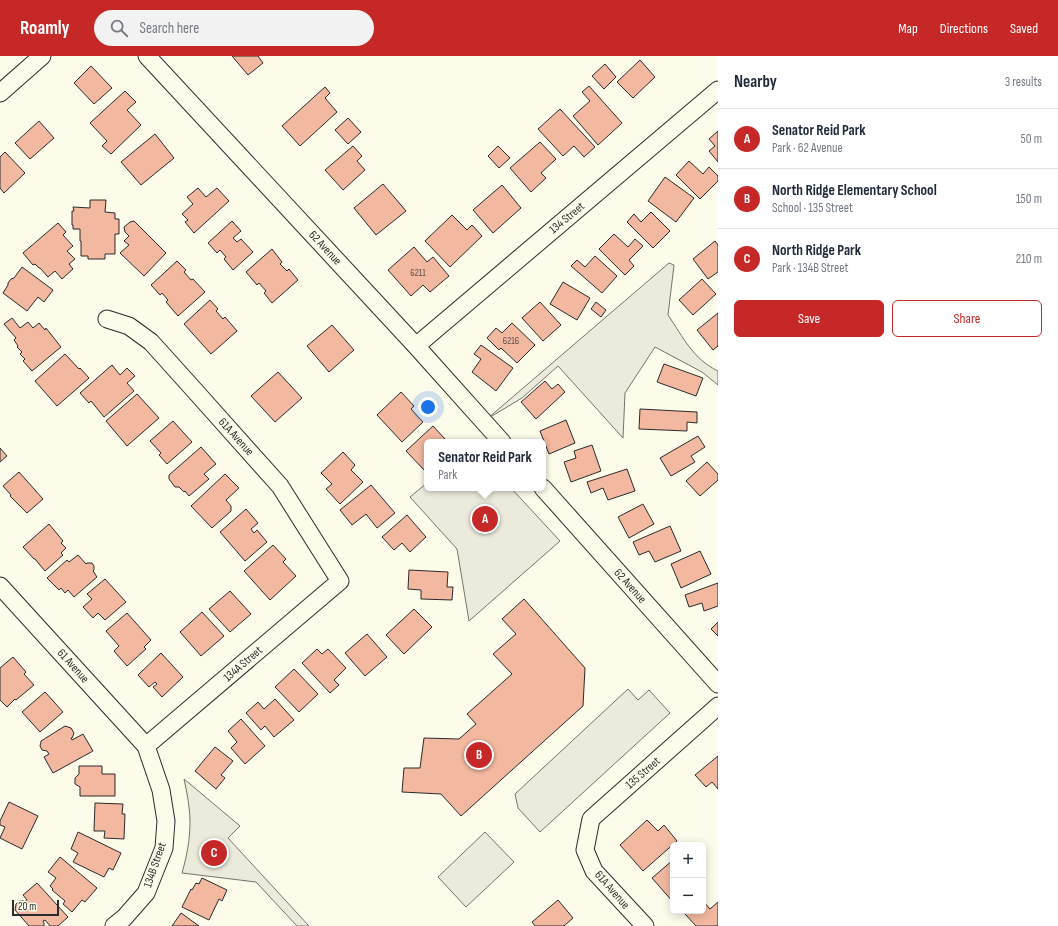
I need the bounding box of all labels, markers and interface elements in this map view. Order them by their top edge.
search box [94,10,374,46]
text: Roamly [20,17,70,40]
icon: search [108,17,130,39]
text: Search here [140,19,199,38]
text: Map [898,20,918,37]
text: Directions [940,20,988,37]
text: Saved [1010,20,1038,37]
text: Nearby [734,72,777,92]
text: 3 results [1005,74,1042,90]
text: Senator Reid Park [772,121,866,140]
text: A [744,131,750,147]
text: 50 m [1021,131,1042,147]
text: Park · 62 Avenue [772,140,843,156]
text: North Ridge Elementary School [772,181,937,200]
text: B [744,191,750,207]
text: 150 m [1016,191,1042,207]
street label: 134 Street [546,199,588,237]
text: School · 135 Street [772,200,853,216]
street label: 62 Avenue [305,228,345,268]
text: North Ridge Park [772,241,861,260]
text: C [744,251,750,267]
text: 210 m [1016,251,1042,267]
text: Park · 134B Street [772,260,848,276]
house number: 6211 [410,267,426,279]
button: Save [734,300,884,337]
button: Share [892,300,1042,337]
house number: 6216 [503,335,519,347]
your location [418,397,438,417]
street label: 61A Avenue [215,415,257,459]
popup [424,439,546,491]
text: Senator Reid Park [438,448,532,467]
text: Park [438,467,457,483]
pin: A [472,504,498,534]
street label: 62 Avenue [611,566,650,607]
street label: 134A Street [220,643,266,685]
street label: 61 Avenue [54,646,92,686]
pin: B [466,740,492,770]
street label: 135 Street [623,754,664,792]
pin: C [201,838,227,868]
street label: 134B Street [140,840,170,890]
map controls [670,842,706,914]
button: + [670,842,706,878]
street label: 61A Avenue [591,868,633,912]
button: − [670,878,706,914]
scale bar [12,898,59,917]
text: 20 m [18,900,36,913]

